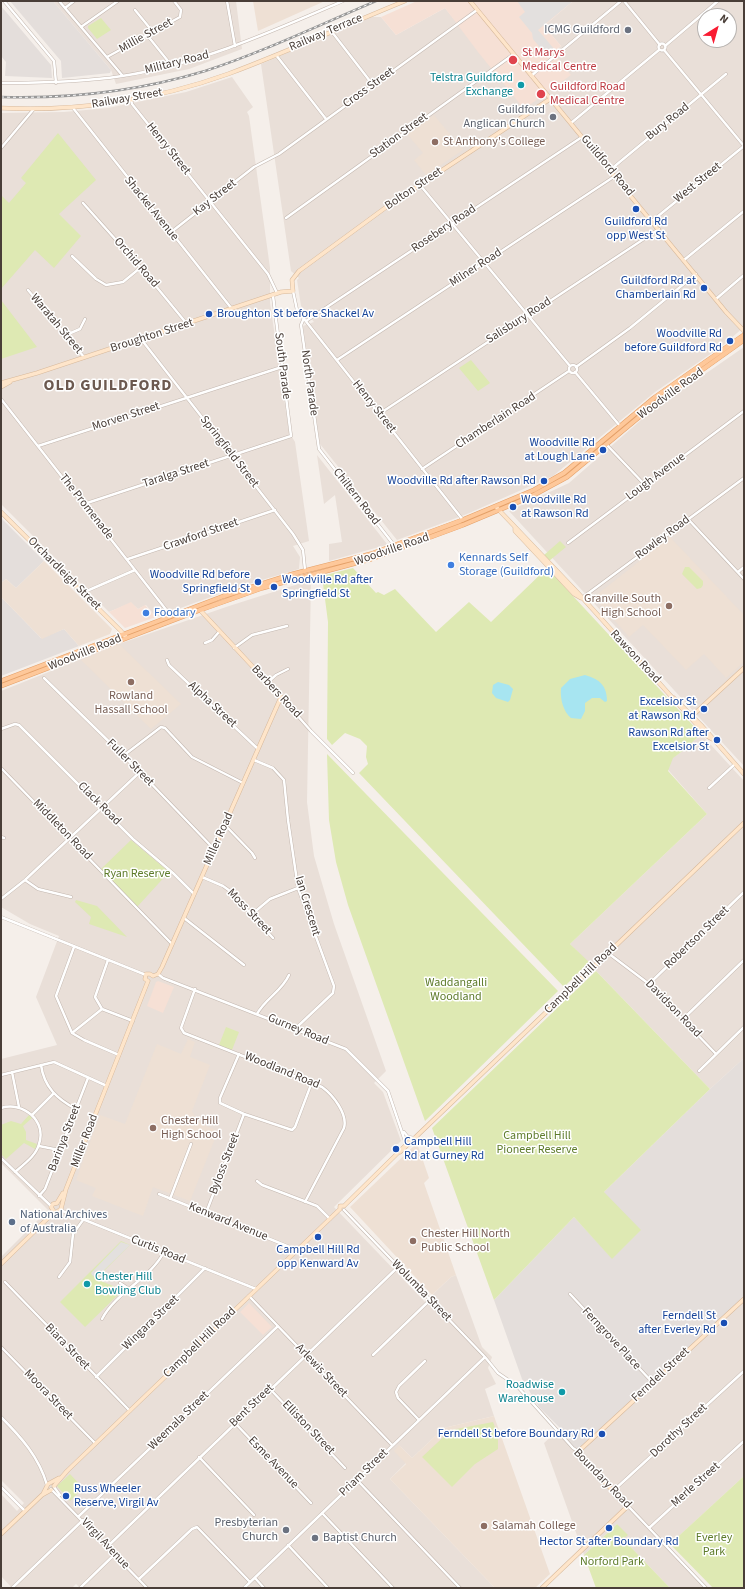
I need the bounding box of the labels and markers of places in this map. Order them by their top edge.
place label: ICMG Guildford [544,23,620,37]
marker: ICMG Guildford [623,25,633,35]
place label: St Marys Medical Centre [522,46,597,74]
marker: St Marys Medical Centre [507,54,519,66]
place label: Telstra Guildford Exchange [430,71,513,99]
marker: Telstra Guildford Exchange [516,80,526,90]
place label: Guildford Road Medical Centre [550,80,625,108]
marker: Guildford Road Medical Centre [535,88,547,100]
place label: Guildford Anglican Church [464,103,545,131]
marker: Guildford Anglican Church [548,112,558,122]
place label: St Anthony's College [443,135,545,149]
marker: St Anthony's College [430,137,440,147]
marker: Guildford Rd opp West St [631,204,641,214]
place label: Guildford Rd opp West St [605,215,667,243]
place label: Guildford Rd at Chamberlain Rd [615,274,696,302]
marker: Guildford Rd at Chamberlain Rd [699,283,709,293]
place label: Broughton St before Shackel Av [217,307,374,321]
marker: Broughton St before Shackel Av [204,309,214,319]
place label: Woodville Rd before Guildford Rd [624,327,722,355]
marker: Woodville Rd before Guildford Rd [725,336,735,346]
place label: Woodville Rd at Lough Lane [525,436,595,464]
marker: Woodville Rd at Lough Lane [598,445,608,455]
place label: Woodville Rd after Rawson Rd [387,474,536,488]
marker: Woodville Rd after Rawson Rd [539,476,549,486]
place label: Woodville Rd at Rawson Rd [521,493,589,521]
marker: Woodville Rd at Rawson Rd [508,502,518,512]
place label: Kennards Self Storage (Guildford) [459,551,554,579]
marker: Kennards Self Storage (Guildford) [446,560,456,570]
place label: Woodville Rd before Springfield St [150,568,250,596]
place label: Woodville Rd after Springfield St [282,573,373,601]
marker: Woodville Rd before Springfield St [253,577,263,587]
marker: Woodville Rd after Springfield St [269,582,279,592]
place label: Granville South High School [584,592,661,620]
marker: Granville South High School [664,601,674,611]
place label: Foodary [154,606,196,620]
marker: Foodary [141,608,151,618]
marker: Rowland Hassall School [126,677,136,687]
place label: Rowland Hassall School [95,689,167,717]
place label: Excelsior St at Rawson Rd [628,695,696,723]
marker: Excelsior St at Rawson Rd [699,704,709,714]
place label: Rawson Rd after Excelsior St [628,726,709,754]
marker: Rawson Rd after Excelsior St [712,735,722,745]
place label: Chester Hill High School [161,1114,221,1142]
marker: Chester Hill High School [148,1123,158,1133]
place label: Campbell Hill Rd at Gurney Rd [404,1135,484,1163]
marker: Campbell Hill Rd at Gurney Rd [391,1144,401,1154]
place label: National Archives of Australia [20,1208,107,1236]
marker: National Archives of Australia [7,1217,17,1227]
place label: Chester Hill North Public School [421,1227,510,1255]
marker: Campbell Hill Rd opp Kenward Av [313,1232,323,1242]
marker: Chester Hill North Public School [408,1236,418,1246]
place label: Campbell Hill Rd opp Kenward Av [276,1243,360,1271]
place label: Chester Hill Bowling Club [95,1270,161,1298]
marker: Chester Hill Bowling Club [82,1279,92,1289]
place label: Ferndell St after Everley Rd [638,1309,716,1337]
marker: Ferndell St after Everley Rd [719,1318,729,1328]
place label: Roadwise Warehouse [498,1378,554,1406]
marker: Roadwise Warehouse [557,1387,567,1397]
place label: Ferndell St before Boundary Rd [438,1427,594,1441]
marker: Ferndell St before Boundary Rd [597,1429,607,1439]
place label: Russ Wheeler Reserve, Virgil Av [74,1482,159,1510]
marker: Russ Wheeler Reserve, Virgil Av [61,1491,71,1501]
place label: Presbyterian Church [214,1516,278,1544]
place label: Salamah College [492,1519,576,1533]
marker: Salamah College [479,1521,489,1531]
marker: Hector St after Boundary Rd [604,1523,614,1533]
marker: Presbyterian Church [281,1525,291,1535]
place label: Baptist Church [323,1531,397,1545]
marker: Baptist Church [310,1533,320,1543]
place label: Hector St after Boundary Rd [539,1535,679,1549]

